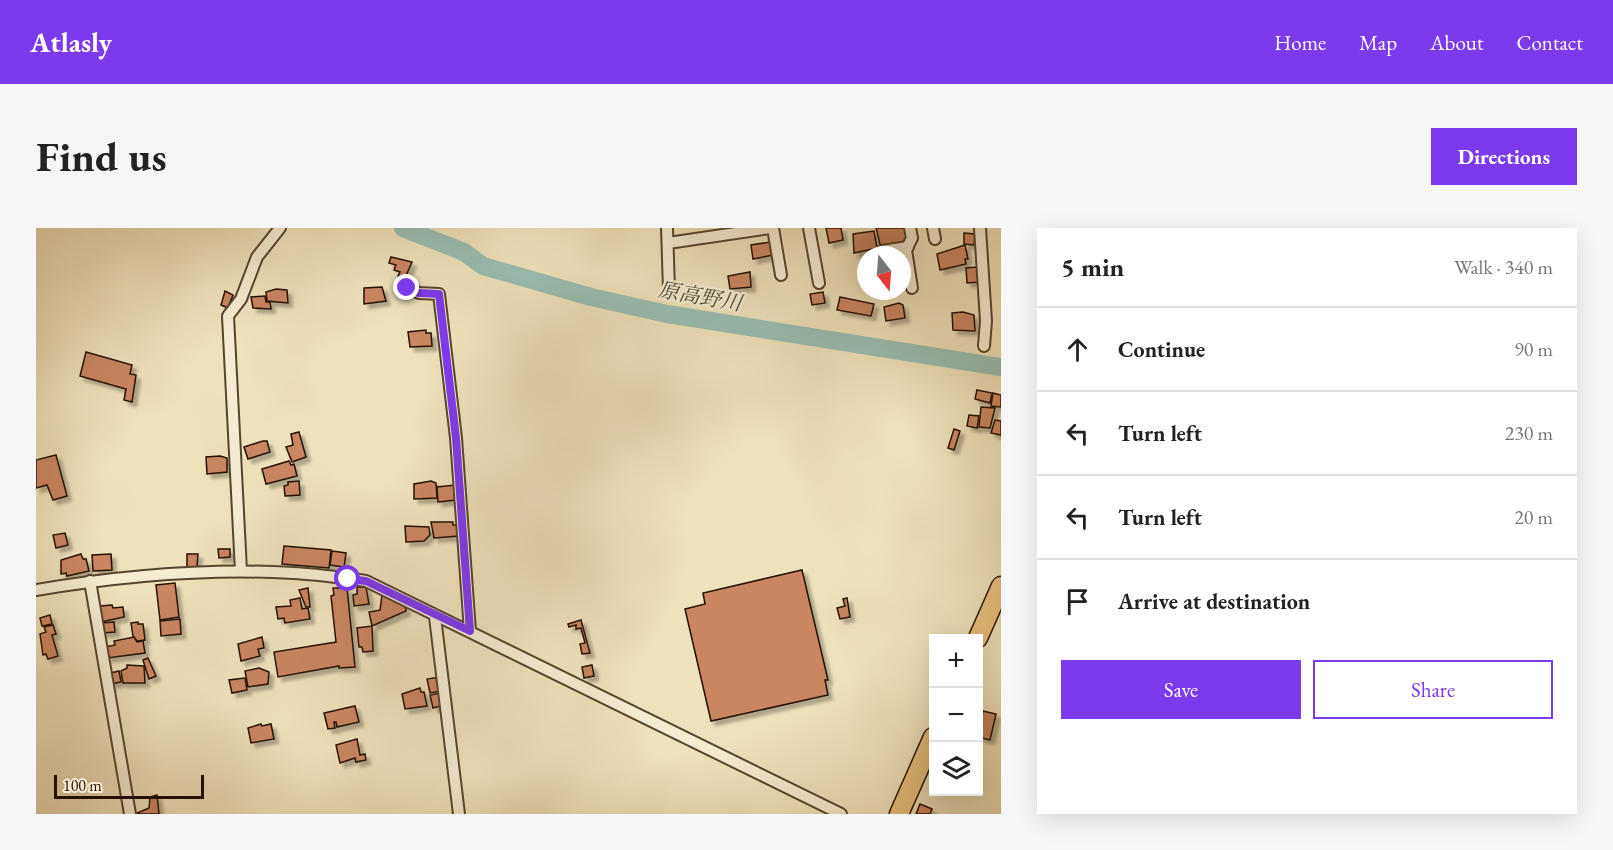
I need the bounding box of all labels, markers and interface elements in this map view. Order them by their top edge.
text: Atlasly [30,24,112,60]
text: Home [1274,29,1326,56]
text: Map [1359,29,1397,56]
text: About [1430,29,1483,56]
text: Contact [1516,29,1583,56]
button: Directions [1431,128,1577,185]
text: Find us [36,129,167,184]
north arrow [857,246,911,300]
text: 5 min [1061,250,1124,284]
text: Walk · 340 m [1454,254,1553,280]
route end [393,274,419,300]
water label: 原高野川 [656,275,746,317]
icon: ahead [1061,333,1094,366]
text: Continue [1118,335,1205,364]
text: 90 m [1514,336,1553,362]
icon: left [1061,417,1094,450]
text: Turn left [1118,419,1202,448]
text: 230 m [1505,420,1553,446]
icon: left [1061,501,1094,534]
text: Turn left [1118,503,1202,532]
text: 20 m [1514,504,1553,530]
route start [334,565,360,591]
icon: arrive [1061,585,1094,618]
text: Arrive at destination [1118,587,1310,616]
map controls [929,634,983,796]
button: + [929,634,983,688]
button: Save [1061,660,1301,719]
button: Share [1313,660,1553,719]
button: − [929,688,983,742]
button: layers [929,742,983,796]
scale bar [54,772,204,800]
text: 100 m [63,775,102,796]

